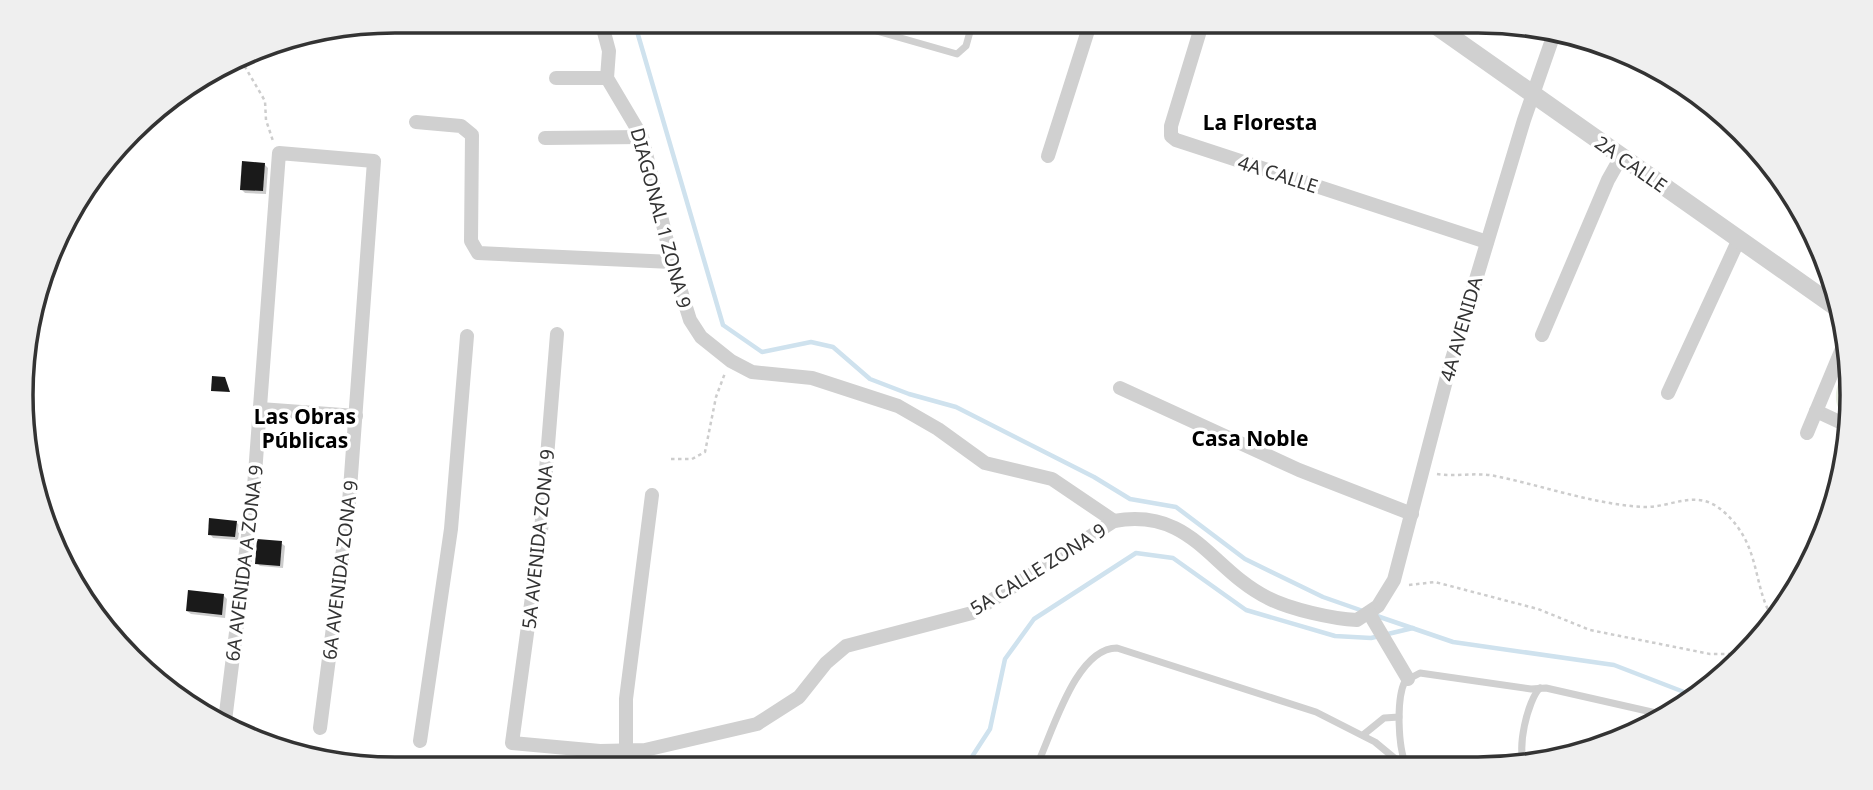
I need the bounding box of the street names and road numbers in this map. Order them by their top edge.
street label: DIAGONAL 1 ZONA 9 [624,125,698,311]
street label: 2A CALLE [1590,130,1672,198]
street label: 4A CALLE [1235,149,1321,199]
street label: 4A AVENIDA [1434,273,1489,384]
street label: 5A AVENIDA ZONA 9 [516,448,560,630]
street label: 6A AVENIDA A ZONA 9 [219,463,269,663]
street label: 6A AVENIDA ZONA 9 [316,479,364,661]
street label: 5A CALLE ZONA 9 [965,517,1111,621]

